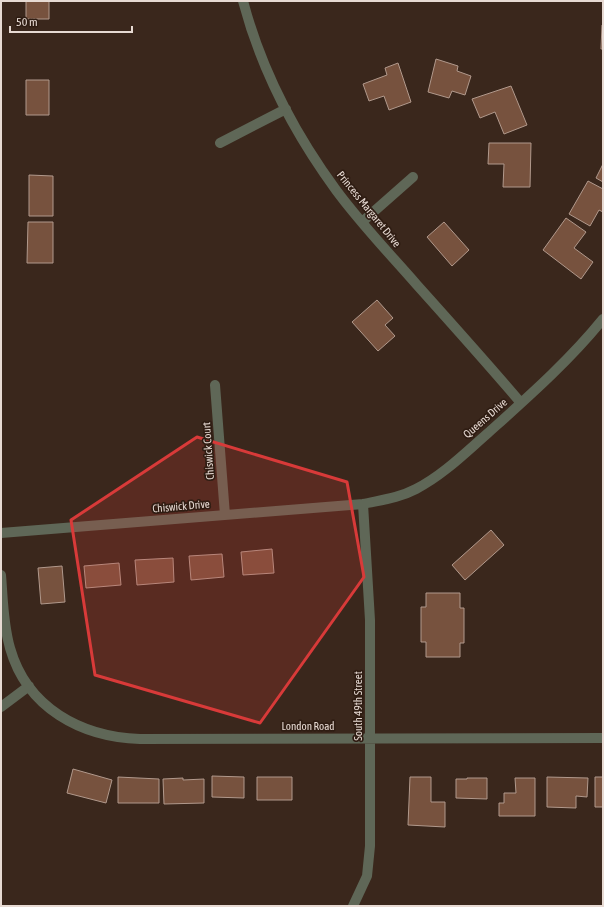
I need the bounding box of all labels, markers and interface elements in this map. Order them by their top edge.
scale bar [10,8,132,34]
text: 50 m [16,15,38,29]
street label: Princess Margaret Drive [335,169,403,249]
street label: Queens Drive [461,396,509,440]
street label: Chiswick Court [200,422,216,480]
street label: Chiswick Drive [152,498,210,514]
street label: South 49th Street [352,671,364,741]
street label: London Road [282,720,335,732]

